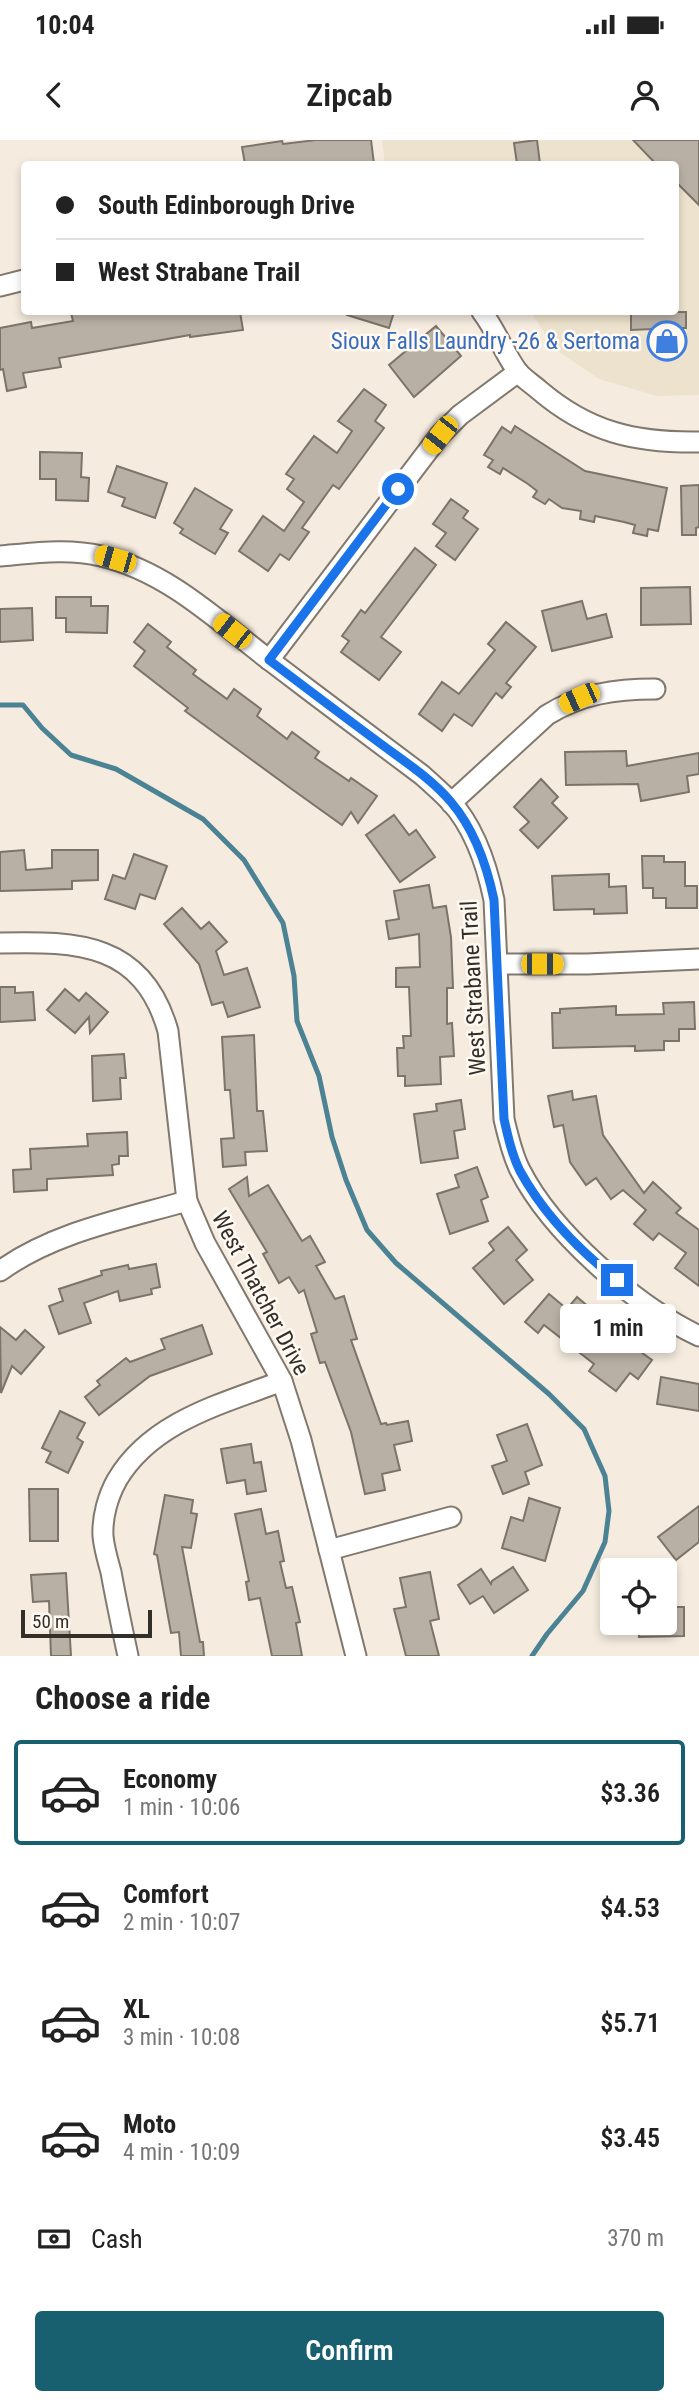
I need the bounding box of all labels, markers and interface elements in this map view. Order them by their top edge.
text: 10:04 [35,10,95,40]
icon: back [35,76,73,114]
text: Zipcab [306,76,393,114]
icon: person [626,76,664,114]
text: South Edinborough Drive [98,190,355,220]
text: West Strabane Trail [98,257,300,287]
shop icon: Sioux Falls Laundry -26 & Sertoma [646,320,688,362]
place label: Sioux Falls Laundry -26 & Sertoma [331,328,640,355]
car [419,412,462,458]
route start [382,473,414,505]
car [92,543,139,575]
car [209,610,256,652]
car [556,680,603,716]
street label: West Strabane Trail [455,900,492,1076]
car [522,954,564,975]
street label: West Thatcher Drive [206,1207,315,1380]
route end [601,1264,633,1296]
callout: 1 min [559,1304,675,1354]
text: 1 min [593,1315,643,1342]
map controls [600,1558,677,1635]
button: locate [600,1558,677,1635]
scale bar [21,1607,152,1639]
text: 50 m [32,1610,69,1633]
text: Choose a ride [35,1679,210,1717]
icon: car [39,1761,102,1824]
text: Economy [123,1764,217,1794]
text: $3.36 [600,1778,660,1808]
text: 1 min · 10:06 [123,1794,240,1821]
icon: car [39,1876,102,1939]
text: Comfort [123,1879,209,1909]
text: $4.53 [600,1893,660,1923]
text: 2 min · 10:07 [123,1909,240,1936]
icon: car [39,1991,102,2054]
text: XL [123,1994,150,2024]
text: $5.71 [600,2008,660,2038]
text: 3 min · 10:08 [123,2024,240,2051]
icon: car [39,2106,102,2169]
text: Moto [123,2109,176,2139]
text: $3.45 [600,2123,660,2153]
text: 4 min · 10:09 [123,2139,240,2166]
icon: cash [35,2220,73,2258]
text: Cash [91,2224,143,2254]
text: 370 m [607,2225,664,2252]
button: Confirm [35,2311,664,2391]

